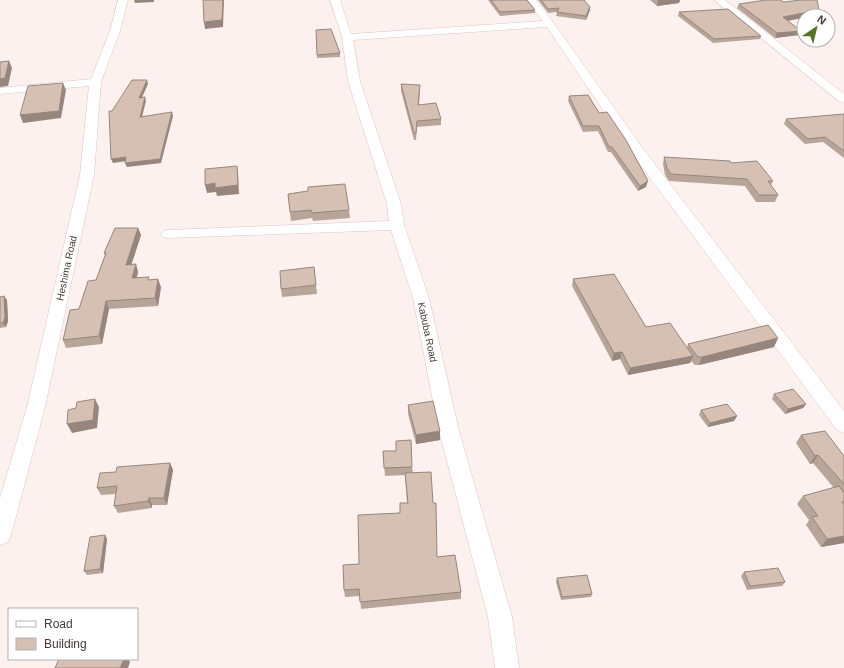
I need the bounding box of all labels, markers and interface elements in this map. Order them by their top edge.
north arrow [796,8,836,48]
text: N [815,13,828,27]
street label: Heshima Road [54,235,79,302]
street label: Kabuba Road [416,301,439,363]
legend [8,608,138,660]
text: Road [44,617,73,631]
text: Building [44,637,87,651]

